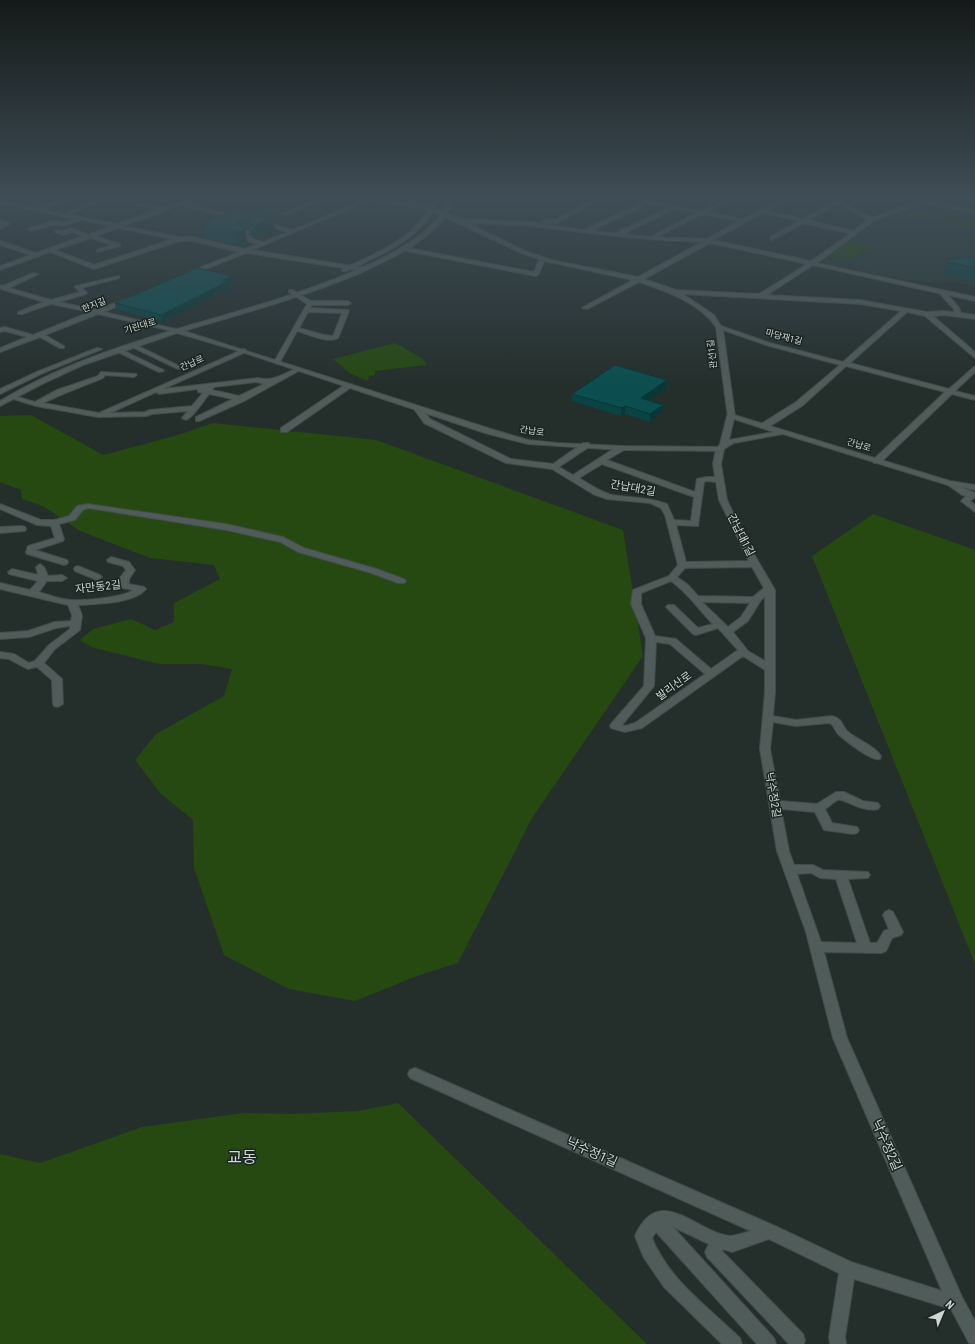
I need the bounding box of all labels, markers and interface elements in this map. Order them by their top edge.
street label: 한지길 [81,296,107,314]
street label: 기린대로 [123,316,157,336]
street label: 마당재1길 [765,327,803,347]
street label: 관선1길 [705,339,719,369]
street label: 간납로 [179,353,205,373]
street label: 간납로 [519,424,545,438]
street label: 간납로 [846,437,872,453]
street label: 간납대2길 [609,478,657,498]
street label: 간납대1길 [725,512,757,558]
street label: 자만동2길 [74,578,122,596]
street label: 발리산로 [654,669,694,703]
street label: 낙수정2길 [763,771,783,819]
street label: 낙수정2길 [869,1117,905,1173]
street label: 낙수정1길 [564,1134,620,1170]
district label: 교동 [227,1148,257,1167]
north arrow [923,1292,963,1332]
text: N [943,1298,957,1312]

